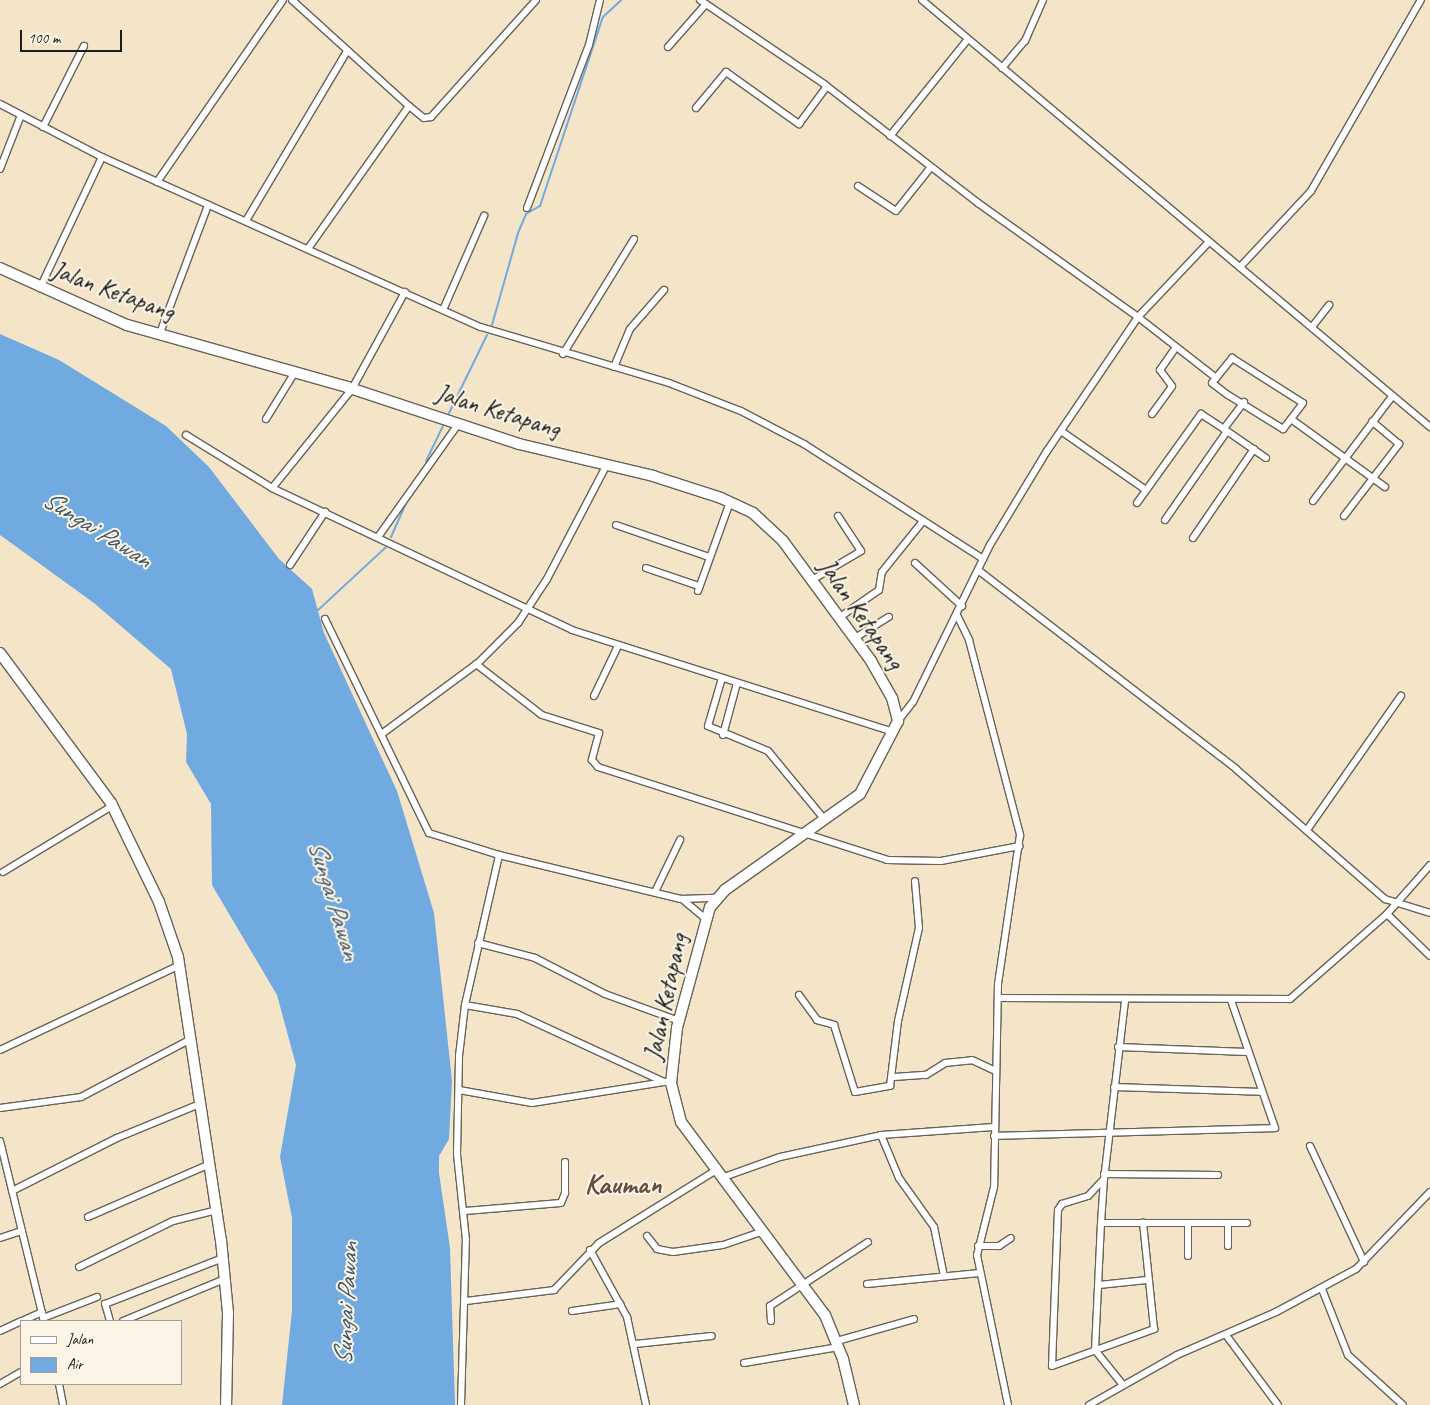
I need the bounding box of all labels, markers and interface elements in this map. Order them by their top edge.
scale bar [22,20,125,52]
text: 100 m [28,29,60,48]
street label: Jalan Ketapang [48,255,178,327]
street label: Jalan Ketapang [433,378,563,444]
water label: Sungai Pawan [37,483,157,575]
street label: Jalan Ketapang [812,553,910,675]
water label: Sungai Pawan [301,837,367,963]
street label: Jalan Ketapang [638,931,694,1063]
district label: Kauman [585,1167,661,1201]
water label: Sungai Pawan [327,1242,365,1366]
legend [20,1320,182,1385]
text: Jalan [67,1330,93,1349]
text: Air [67,1355,83,1374]

